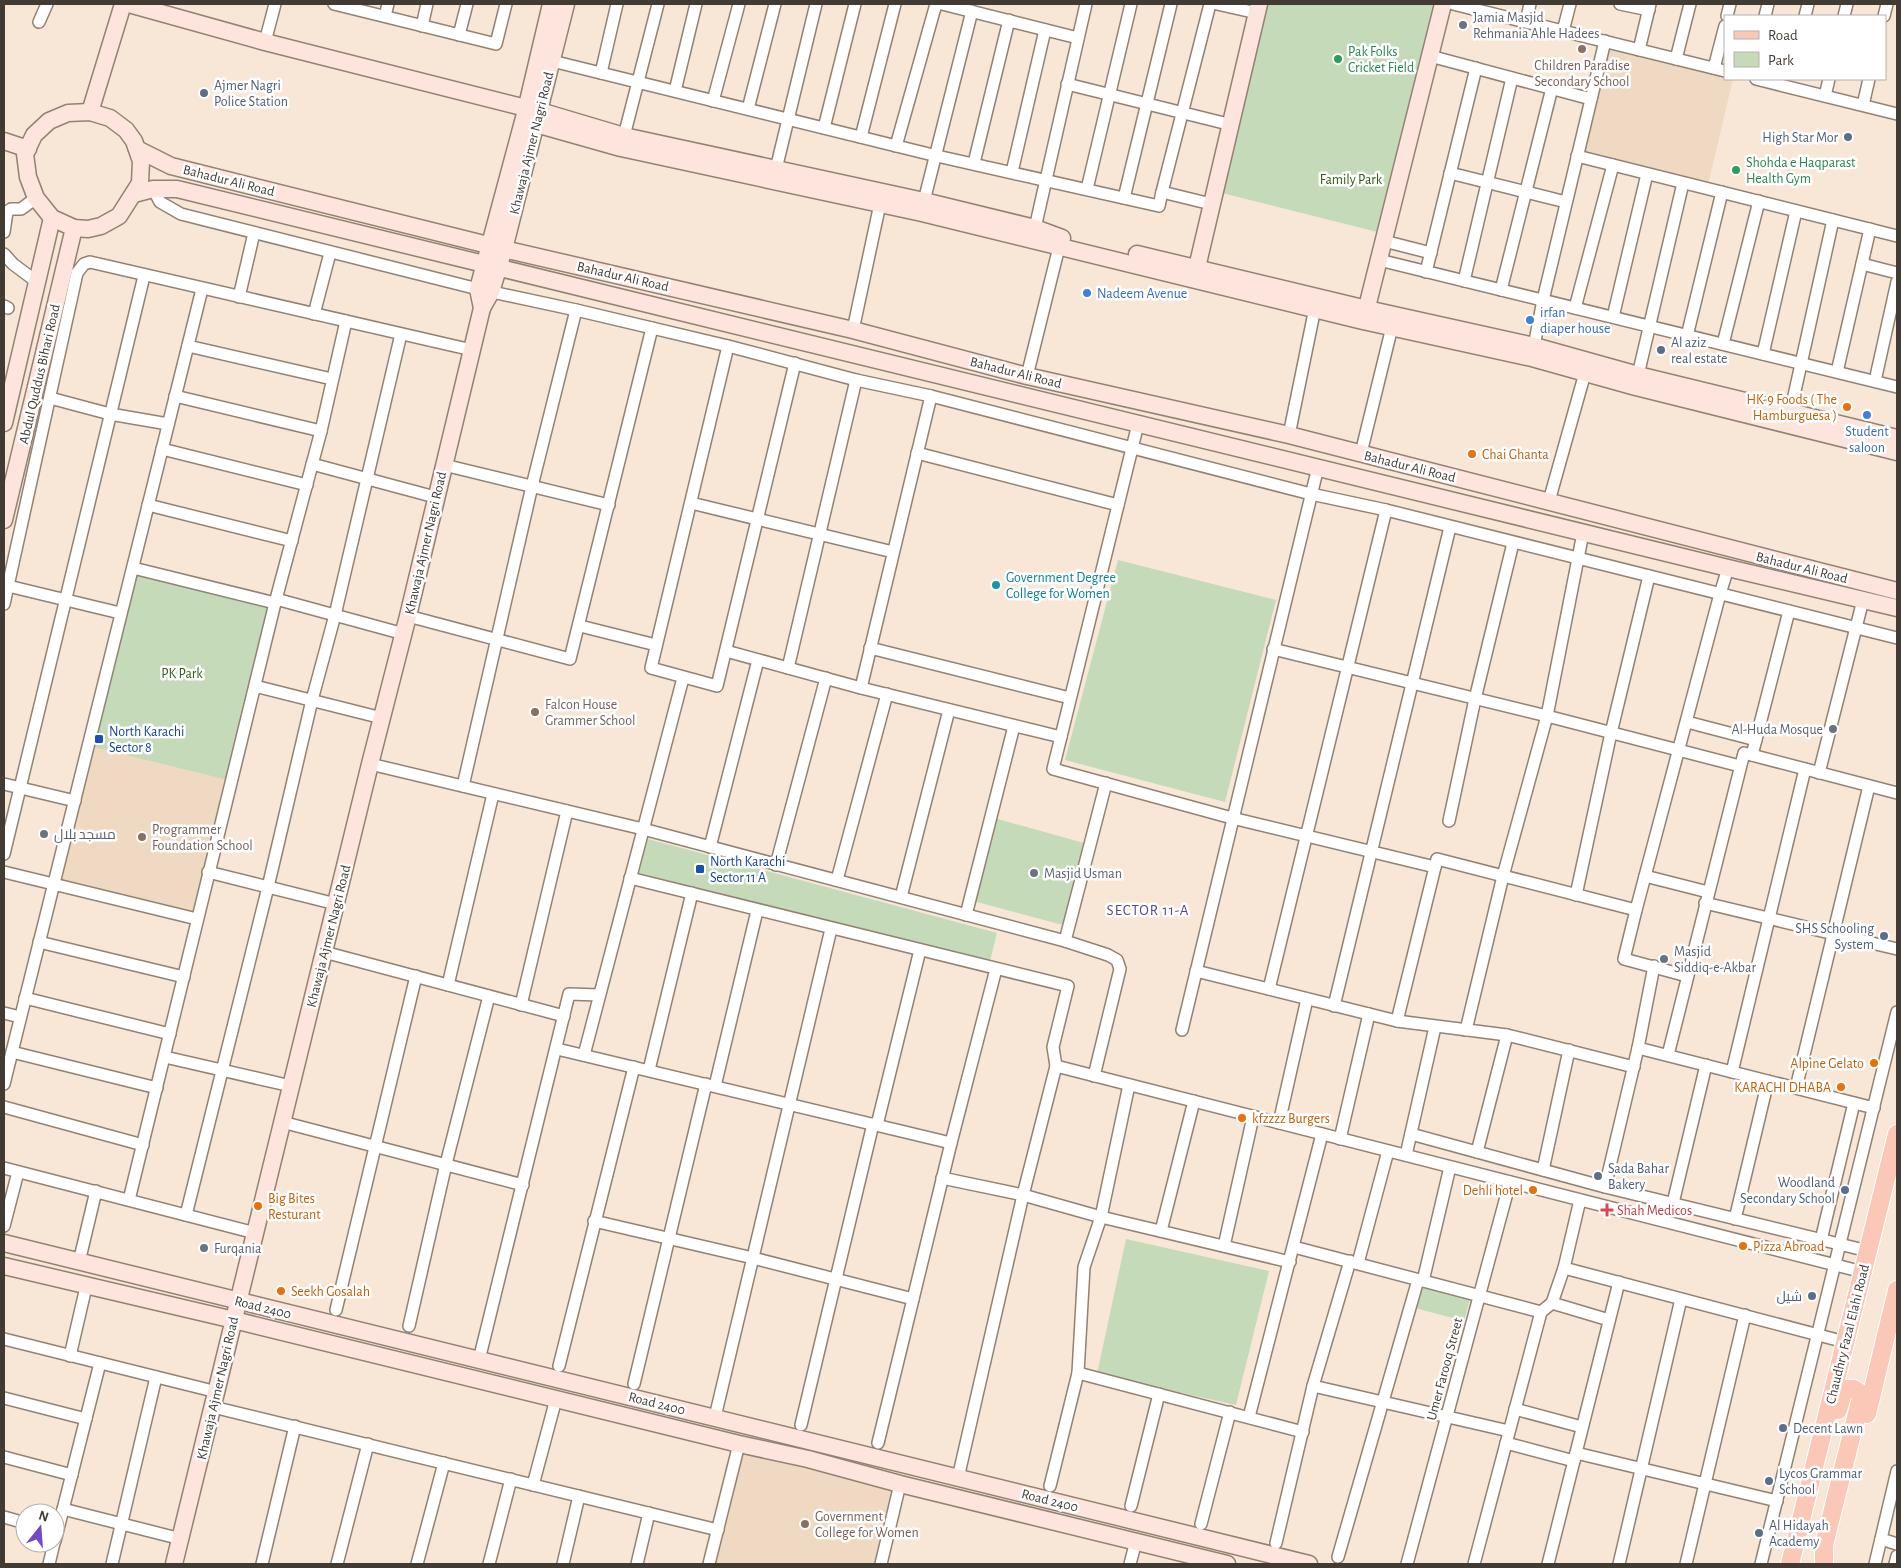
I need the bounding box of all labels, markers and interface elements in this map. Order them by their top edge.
place label: Jamia Masjid Rehmania Ahle Hadees [1473,11,1599,41]
legend [1724,15,1886,80]
marker: Jamia Masjid Rehmania Ahle Hadees [1457,19,1469,31]
text: Road [1768,28,1798,43]
marker: Children Paradise Secondary School [1576,43,1588,55]
place label: Pak Folks Cricket Field [1348,45,1414,75]
marker: Pak Folks Cricket Field [1332,53,1344,65]
text: Park [1768,53,1794,68]
place label: Children Paradise Secondary School [1534,59,1630,89]
street label: Khawaja Ajmer Nagri Road [507,71,556,216]
place label: Ajmer Nagri Police Station [214,79,288,109]
marker: Ajmer Nagri Police Station [198,87,210,99]
place label: High Star Mor [1762,131,1838,145]
marker: High Star Mor [1842,131,1854,143]
place label: Shohda e Haqparast Health Gym [1746,156,1856,186]
street label: Bahadur Ali Road [182,163,276,199]
marker: Shohda e Haqparast Health Gym [1730,164,1742,176]
park label: Family Park [1320,173,1383,187]
street label: Bahadur Ali Road [575,260,670,294]
marker: Nadeem Avenue [1081,287,1093,299]
place label: Nadeem Avenue [1097,287,1187,301]
street label: Abdul Quddus Bihari Road [17,303,63,446]
place label: irfan diaper house [1540,306,1610,336]
marker: irfan diaper house [1524,314,1536,326]
place label: Al aziz real estate [1671,336,1728,366]
marker: Al aziz real estate [1655,344,1667,356]
street label: Bahadur Ali Road [969,355,1063,391]
place label: HK-9 Foods ( The Hamburguesa ) [1747,393,1837,423]
marker: HK-9 Foods ( The Hamburguesa ) [1841,401,1853,413]
marker: Student saloon [1861,409,1873,421]
place label: Student saloon [1845,425,1889,455]
marker: Chai Ghanta [1466,448,1478,460]
place label: Chai Ghanta [1482,448,1549,462]
street label: Bahadur Ali Road [1363,449,1457,485]
street label: Khawaja Ajmer Nagri Road [403,470,449,616]
street label: Bahadur Ali Road [1755,550,1849,586]
place label: Government Degree College for Women [1006,571,1116,601]
marker: Government Degree College for Women [990,579,1002,591]
park label: PK Park [161,667,203,681]
place label: Falcon House Grammer School [545,698,636,728]
marker: Falcon House Grammer School [529,706,541,718]
place label: Al-Huda Mosque [1731,723,1823,737]
marker: Al-Huda Mosque [1827,723,1839,735]
place label: North Karachi Sector 8 [109,725,184,755]
marker: North Karachi Sector 8 [93,733,105,745]
place label: Programmer Foundation School [152,823,253,853]
marker: مسجد بلال [38,828,50,840]
place label: مسجد بلال [54,828,116,843]
marker: Programmer Foundation School [136,831,148,843]
place label: North Karachi Sector 11 A [710,855,785,885]
marker: North Karachi Sector 11 A [694,863,706,875]
street label: Khawaja Ajmer Nagri Road [304,864,353,1009]
marker: Masjid Usman [1028,867,1040,879]
place label: Masjid Usman [1044,867,1122,881]
district label: SECTOR 11-A [1107,903,1189,918]
place label: SHS Schooling System [1795,922,1874,952]
marker: SHS Schooling System [1878,930,1890,942]
place label: Masjid Siddiq-e-Akbar [1674,945,1756,975]
marker: Masjid Siddiq-e-Akbar [1658,953,1670,965]
place label: Alpine Gelato [1790,1057,1864,1071]
marker: Alpine Gelato [1868,1057,1880,1069]
place label: KARACHI DHABA [1734,1081,1831,1095]
marker: KARACHI DHABA [1835,1081,1847,1093]
marker: kfzzzz Burgers [1236,1112,1248,1124]
place label: kfzzzz Burgers [1252,1112,1330,1126]
place label: Sada Bahar Bakery [1608,1162,1669,1192]
marker: Sada Bahar Bakery [1592,1170,1604,1182]
place label: Woodland Secondary School [1740,1176,1835,1206]
place label: Dehli hotel [1463,1184,1523,1198]
marker: Dehli hotel [1527,1184,1539,1196]
marker: Woodland Secondary School [1839,1184,1851,1196]
place label: Big Bites Resturant [268,1192,321,1222]
marker: Big Bites Resturant [252,1200,264,1212]
marker: Shah Medicos [1601,1204,1613,1216]
place label: Shah Medicos [1617,1204,1692,1218]
marker: Pizza Abroad [1737,1240,1749,1252]
place label: Pizza Abroad [1753,1240,1824,1254]
marker: Furqania [198,1242,210,1254]
place label: Furqania [214,1242,262,1256]
street label: Chaudhry Fazal Elahi Road [1824,1263,1872,1405]
marker: Seekh Gosalah [275,1285,287,1297]
place label: Seekh Gosalah [291,1285,370,1299]
place label: شیل [1777,1290,1802,1304]
marker: شیل [1806,1290,1818,1302]
street label: Road 2400 [233,1294,293,1322]
street label: Khawaja Ajmer Nagri Road [195,1315,241,1461]
street label: Umer Farooq Street [1425,1316,1466,1422]
street label: Road 2400 [627,1390,687,1418]
marker: Decent Lawn [1777,1422,1789,1434]
place label: Decent Lawn [1793,1422,1863,1436]
place label: Lycos Grammar School [1779,1467,1862,1497]
marker: Lycos Grammar School [1763,1475,1775,1487]
street label: Road 2400 [1020,1487,1080,1515]
north arrow [15,1503,65,1553]
text: N [37,1508,50,1525]
place label: Government College for Women [815,1510,919,1540]
marker: Government College for Women [799,1518,811,1530]
place label: Al Hidayah Academy [1769,1519,1829,1549]
marker: Al Hidayah Academy [1753,1527,1765,1539]

